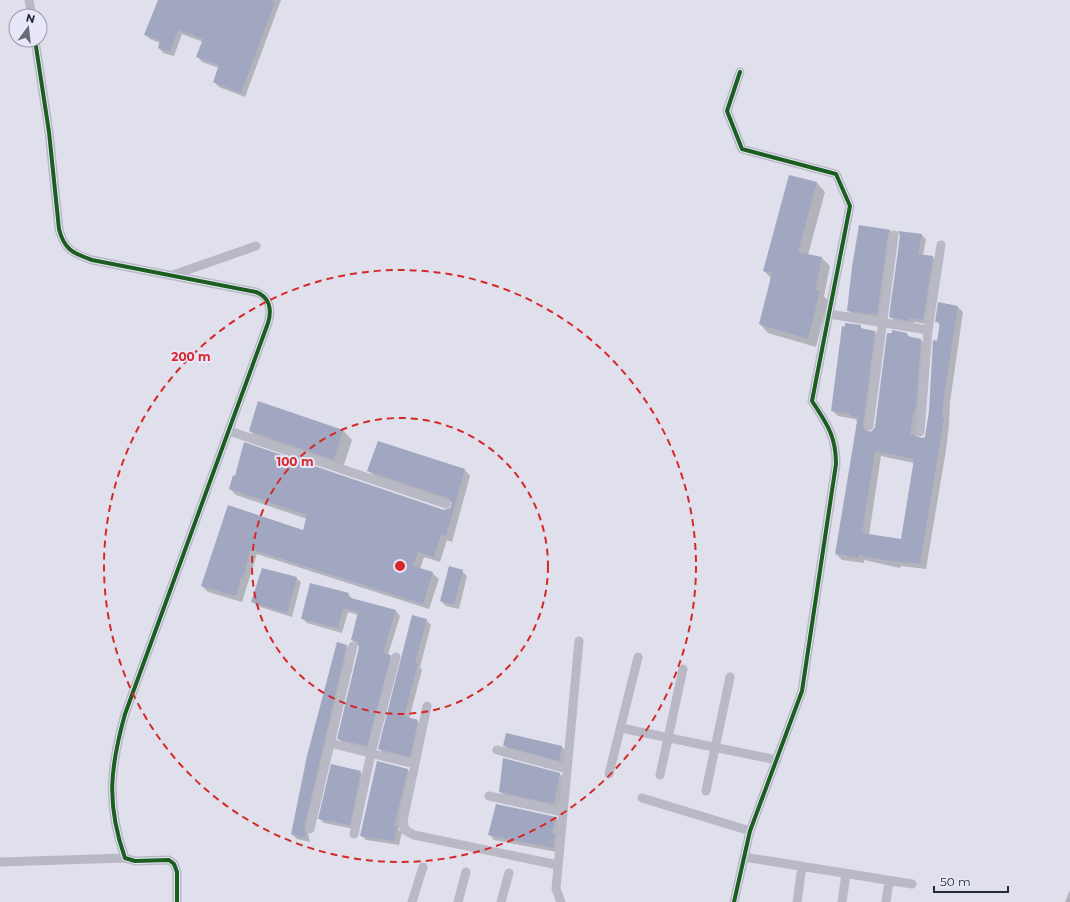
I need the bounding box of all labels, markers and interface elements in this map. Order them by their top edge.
north arrow [8,8,48,48]
text: N [24,10,37,26]
text: 200 m [171,349,211,364]
text: 100 m [277,454,313,469]
centre of rings [393,559,407,573]
scale bar [934,868,1008,894]
text: 50 m [940,874,971,889]

